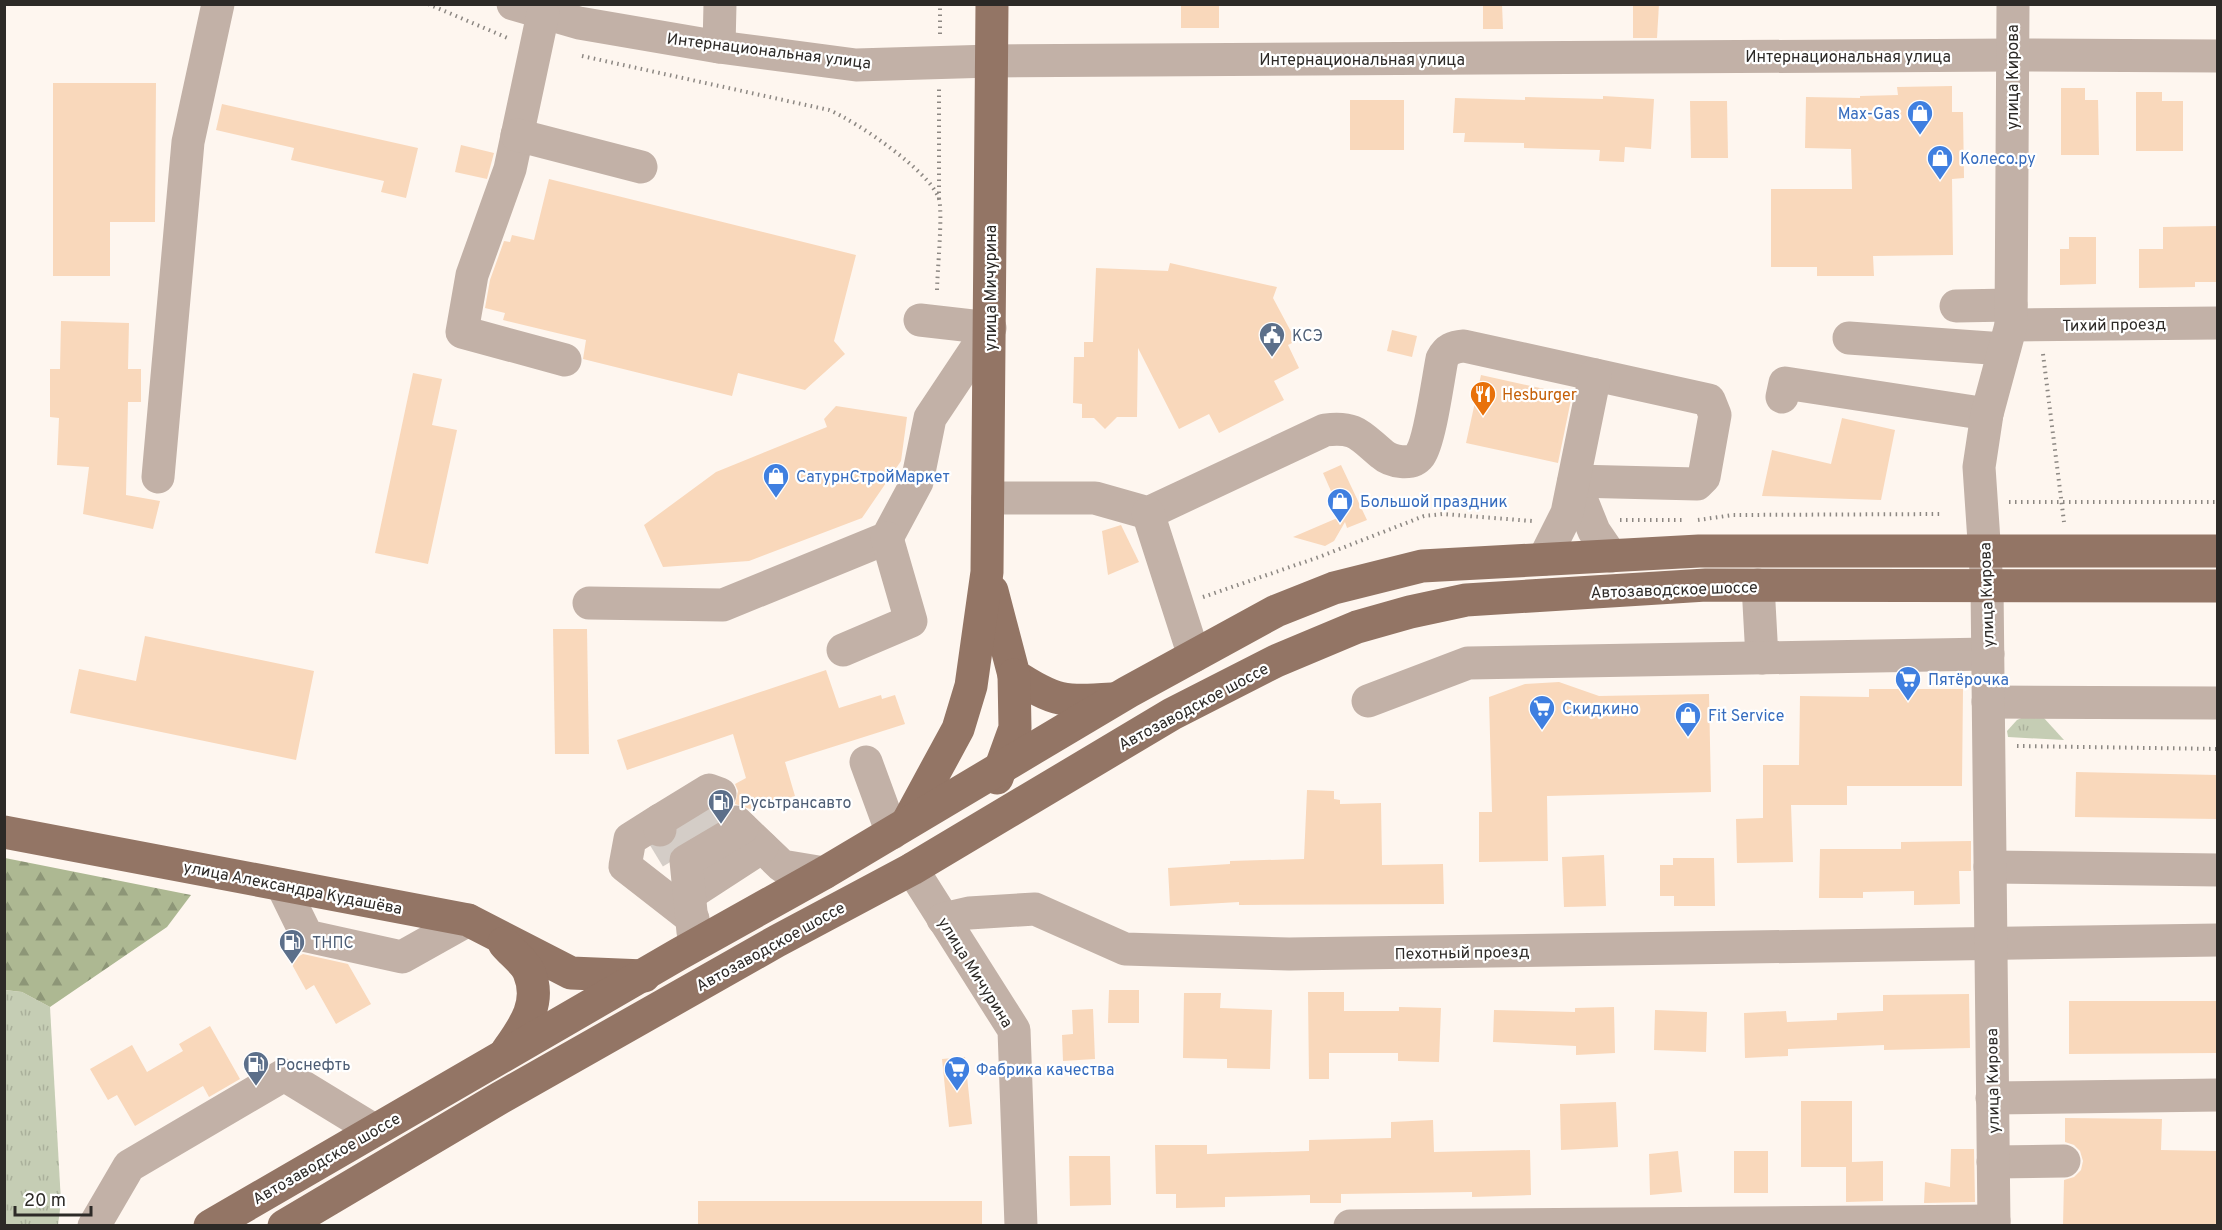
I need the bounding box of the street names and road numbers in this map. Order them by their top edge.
street label: улица Кирова [2004,24,2024,130]
street label: Интернациональная улица [665,30,872,74]
street label: Интернациональная улица [1745,48,1951,68]
street label: Интернациональная улица [1259,51,1465,71]
street label: улица Мичурина [982,225,1002,351]
street label: Тихий проезд [2062,315,2166,337]
street label: улица Кирова [1976,542,2000,648]
street label: Автозаводское шоссе [1590,578,1758,604]
street label: Автозаводское шоссе [1115,660,1272,756]
street label: улица Александра Кудашёва [181,858,404,920]
street label: Автозаводское шоссе [693,898,849,997]
street label: улица Мичурина [932,914,1016,1032]
street label: Пехотный проезд [1394,943,1530,965]
street label: улица Кирова [1983,1028,2005,1134]
street label: Автозаводское шоссе [250,1109,404,1210]

